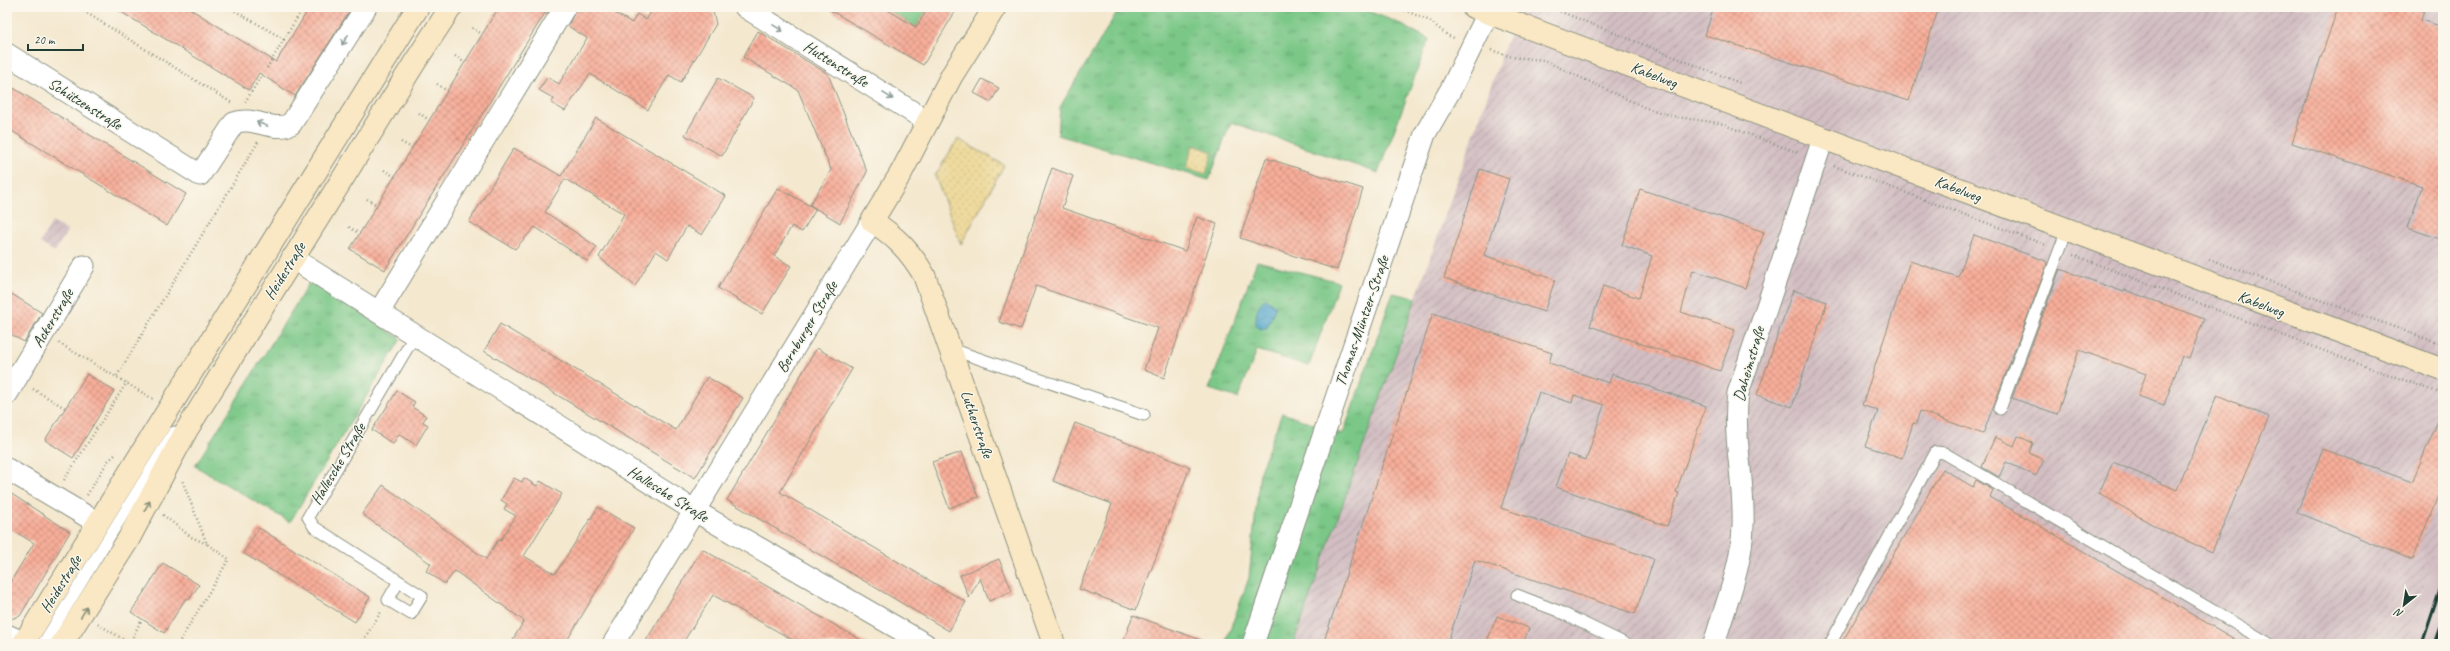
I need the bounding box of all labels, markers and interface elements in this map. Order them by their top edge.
one-way arrow [772,24,784,32]
scale bar [28,26,83,52]
text: 20 m [34,32,56,48]
one-way arrow [341,34,349,46]
street label: Huttenstraße [800,36,874,93]
street label: Kabelweg [1628,57,1681,93]
street label: Schützenstraße [44,73,127,136]
one-way arrow [882,93,894,101]
one-way arrow [257,120,269,128]
street label: Kabelweg [1932,171,1985,207]
street label: Heidestraße [260,237,311,303]
street label: Thomas-Müntzer-Straße [1330,252,1394,389]
street label: Bernburger Straße [772,276,843,376]
street label: Ackerstraße [28,283,79,351]
street label: Kabelweg [2235,286,2288,322]
street label: Daheimstraße [1729,323,1770,404]
street label: Lutherstraße [956,388,998,462]
street label: Hallesche Straße [306,418,371,508]
street label: Hallesche Straße [624,461,714,528]
one-way arrow [144,500,152,512]
street label: Heidestraße [36,550,87,616]
north arrow [2384,585,2424,625]
text: N [2391,605,2405,621]
one-way arrow [81,606,89,618]

